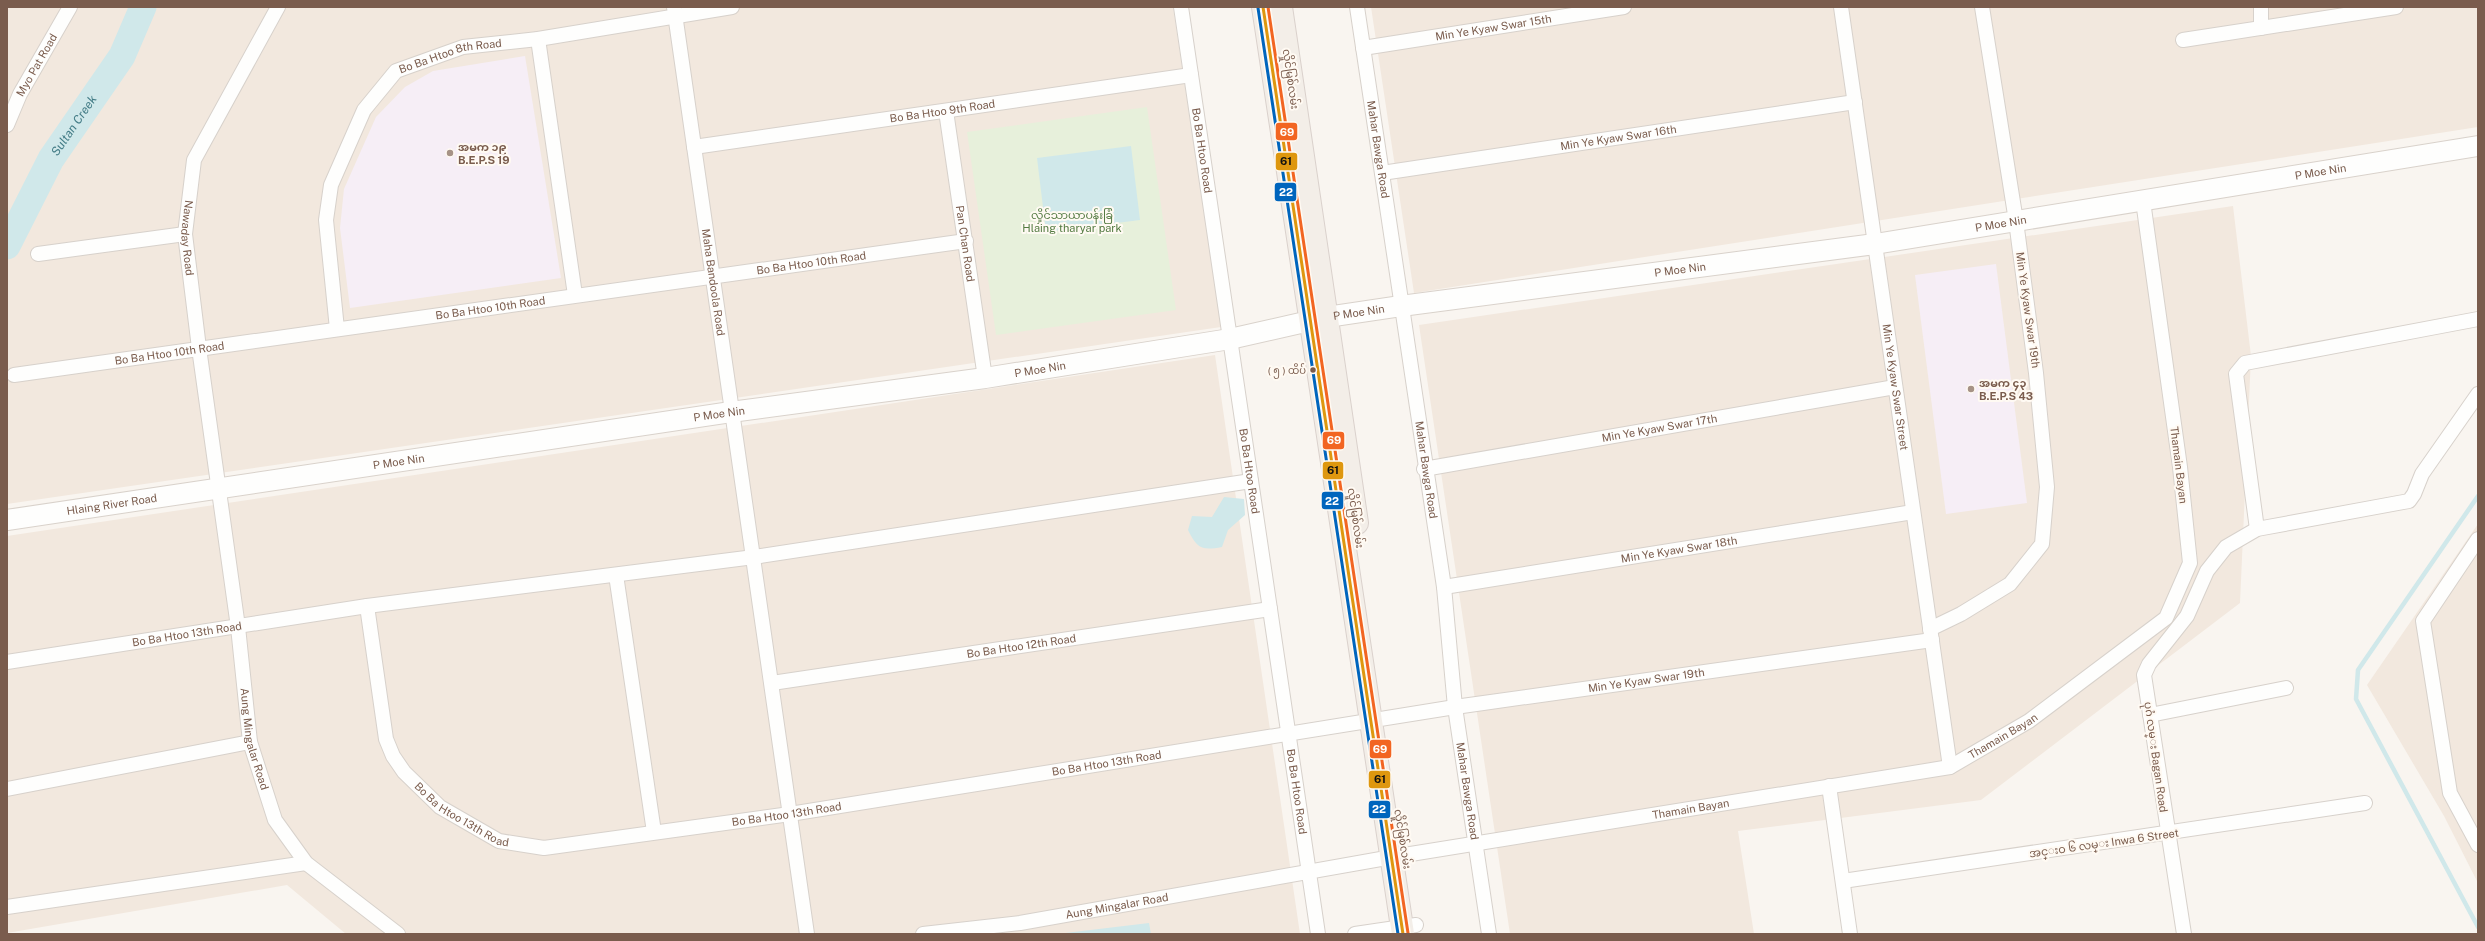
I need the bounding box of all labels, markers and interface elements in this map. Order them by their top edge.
street label: Min Ye Kyaw Swar 15th [1434,12,1552,43]
street label: Myo Pat Road [14,32,59,98]
street label: Bo Ba Htoo 8th Road [397,37,502,75]
street label: လှိုင်မြစ်လမ်း [1278,48,1302,110]
water label: Sultan Creek [48,92,100,159]
street label: Bo Ba Htoo 9th Road [889,97,996,125]
street label: Mahar Bawga Road [1365,100,1392,199]
street label: Bo Ba Htoo Road [1190,107,1214,194]
line badge: 69 [1275,122,1298,141]
street label: Min Ye Kyaw Swar 16th [1559,123,1677,152]
text: 69 [1280,126,1294,138]
place label: အမက ၁၉ B.E.P.S 19 [458,141,510,166]
marker: အမက ၁၉ B.E.P.S 19 [445,148,455,158]
line badge: 61 [1275,152,1298,171]
text: 61 [1280,155,1292,167]
street label: P Moe Nin [2294,162,2347,182]
line badge: 22 [1274,182,1297,202]
text: 22 [1279,186,1293,198]
street label: Nawaday Road [179,200,196,276]
street label: Pan Chan Road [954,205,977,283]
park label: လှိုင်သာယာပန်းခြံ Hlaing tharyar park [1022,208,1122,234]
street label: P Moe Nin [1974,213,2027,234]
street label: Maha Bandoola Road [700,228,727,336]
street label: Bo Ba Htoo 10th Road [756,249,867,276]
street label: Min Ye Kyaw Swar 19th [2014,251,2042,369]
street label: P Moe Nin [1653,260,1707,279]
street label: Bo Ba Htoo 10th Road [435,294,546,322]
street label: P Moe Nin [1332,303,1385,322]
street label: Min Ye Kyaw Swar Street [1881,323,1911,451]
street label: Bo Ba Htoo 10th Road [114,339,225,367]
street label: P Moe Nin [1013,359,1067,379]
place label: ( ၅ ) ထိပ် [1268,363,1306,379]
marker: ( ၅ ) ထိပ် [1308,365,1318,375]
place label: အမက ၄၃ B.E.P.S 43 [1979,377,2033,402]
marker: အမက ၄၃ B.E.P.S 43 [1966,384,1976,394]
street label: P Moe Nin [693,404,746,424]
street label: Min Ye Kyaw Swar 17th [1601,412,1718,444]
street label: Mahar Bawga Road [1413,420,1440,519]
street label: Thamain Bayan [2168,426,2190,504]
street label: Bo Ba Htoo Road [1237,427,1262,514]
line badge: 69 [1322,431,1345,450]
text: 69 [1327,434,1341,446]
street label: P Moe Nin [372,452,425,471]
line badge: 61 [1322,461,1344,480]
text: 61 [1327,464,1339,476]
street label: လှိုင်မြစ်လမ်း [1343,487,1367,549]
line badge: 22 [1321,491,1344,510]
street label: Hlaing River Road [66,492,158,517]
text: 22 [1325,495,1339,507]
street label: Min Ye Kyaw Swar 18th [1620,534,1738,565]
street label: Bo Ba Htoo 13th Road [131,620,243,648]
street label: Bo Ba Htoo 12th Road [966,632,1077,660]
street label: Min Ye Kyaw Swar 19th [1587,666,1705,694]
street label: Aung Mingalar Road [238,687,271,791]
street label: ပုဂံ လမ္း Bagan Road [2139,701,2170,814]
street label: Thamain Bayan [1966,711,2040,761]
line badge: 69 [1369,739,1392,759]
street label: Mahar Bawga Road [1454,741,1481,841]
text: 69 [1373,743,1387,755]
street label: Bo Ba Htoo 13th Road [1051,748,1162,778]
street label: Bo Ba Htoo Road [1285,748,1309,835]
line badge: 61 [1368,770,1391,789]
text: 61 [1374,773,1386,785]
street label: Bo Ba Htoo 13th Road [412,780,510,848]
street label: Thamain Bayan [1651,797,1730,821]
street label: Bo Ba Htoo 13th Road [731,800,842,828]
line badge: 22 [1368,800,1391,819]
text: 22 [1372,803,1386,815]
street label: လှိုင်မြစ်လမ်း [1389,808,1415,870]
street label: အင္းဝ ၆ လမ္း Inwa 6 Street [2028,826,2180,863]
street label: Aung Mingalar Road [1065,891,1169,921]

